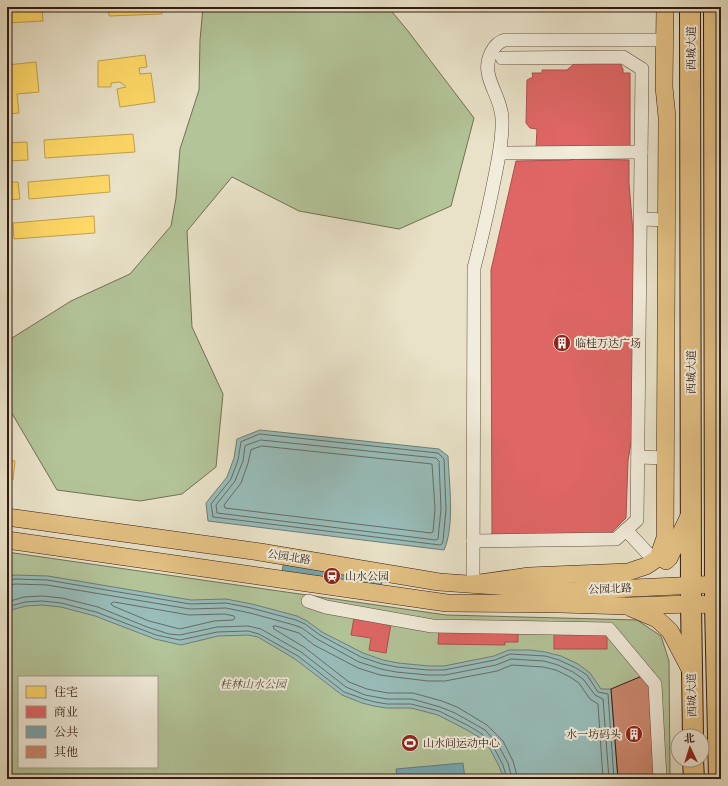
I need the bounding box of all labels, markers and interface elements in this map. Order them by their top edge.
street label: 西城大道 [684,26,699,70]
building icon: 临桂万达广场 [552,333,572,353]
place label: 临桂万达广场 [575,336,641,351]
street label: 西城大道 [684,350,699,394]
street label: 公园北路 [266,546,312,568]
station icon: 山水公园 [322,566,342,586]
place label: 山水公园 [345,569,389,584]
street label: 公园北路 [588,581,632,597]
street label: 西城大道 [684,673,700,717]
legend [18,676,158,768]
park label: 桂林山水公园 [220,677,288,692]
text: 住宅 [54,684,78,700]
text: 商业 [54,704,78,720]
text: 公共 [54,724,78,740]
building icon: 水一坊码头 [624,724,644,744]
place label: 水一坊码头 [566,727,621,742]
north arrow [670,728,710,768]
text: 北 [683,731,695,746]
sports icon: 山水间运动中心 [400,733,420,753]
place label: 山水间运动中心 [423,736,500,751]
text: 其他 [54,744,78,760]

